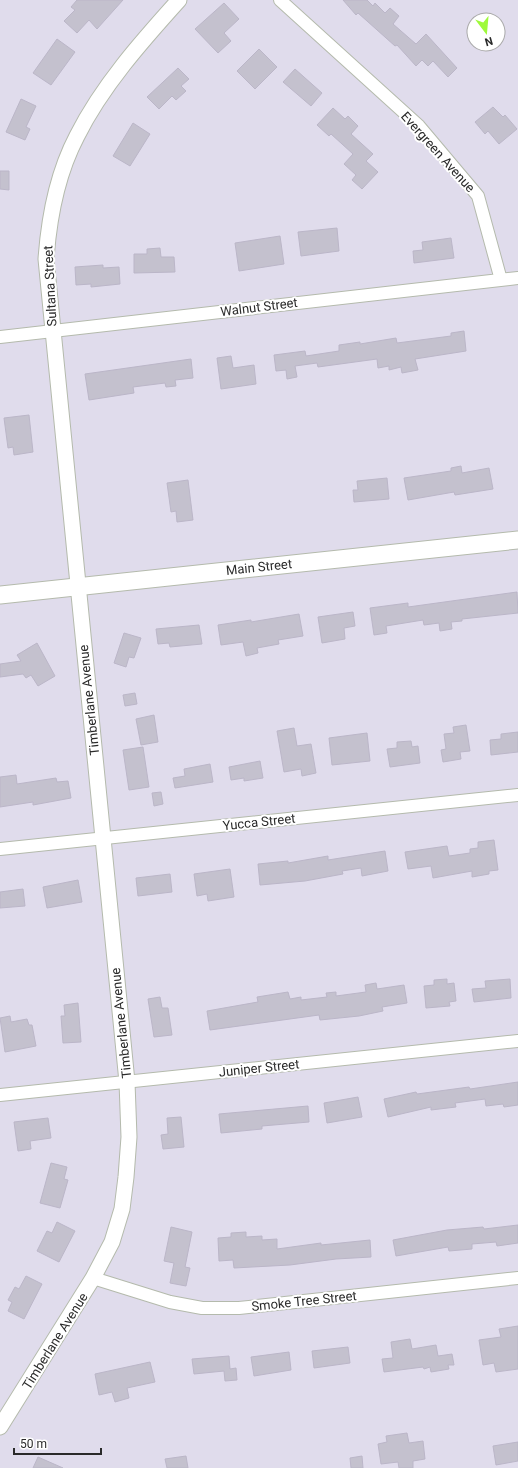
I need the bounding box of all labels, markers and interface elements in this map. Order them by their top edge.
north arrow [466,12,506,52]
text: N [483,34,494,49]
street label: Evergreen Avenue [398,109,478,195]
street label: Sultana Street [40,245,60,327]
street label: Walnut Street [220,295,298,319]
street label: Main Street [225,556,293,578]
street label: Timberlane Avenue [76,644,102,756]
street label: Yucca Street [222,811,296,833]
street label: Timberlane Avenue [108,967,134,1079]
street label: Juniper Street [218,1056,300,1080]
street label: Smoke Tree Street [251,1288,357,1314]
street label: Timberlane Avenue [19,1290,91,1392]
scale bar [14,1430,101,1456]
text: 50 m [20,1437,47,1451]

